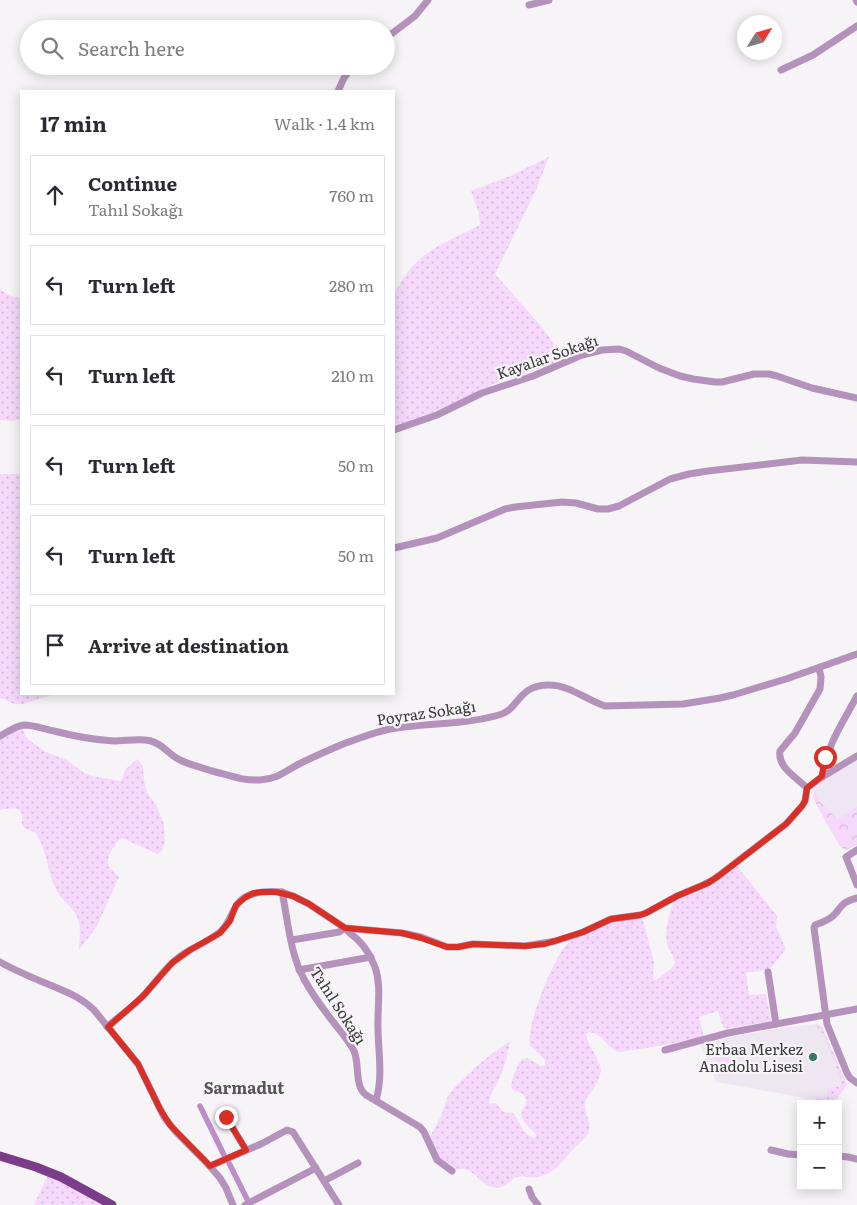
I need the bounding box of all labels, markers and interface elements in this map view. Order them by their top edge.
north arrow [737,15,782,60]
search box [20,20,395,75]
icon: search [38,34,66,62]
text: Search here [78,34,185,62]
text: 17 min [40,107,107,138]
text: Walk · 1.4 km [274,111,375,135]
text: Continue [88,169,177,197]
icon: ahead [41,181,69,209]
text: 760 m [329,183,374,207]
text: Tahıl Sokağı [88,197,183,221]
icon: left [41,271,69,299]
text: Turn left [88,271,175,299]
text: 280 m [329,273,374,297]
street label: Kayalar Sokağı [493,328,601,384]
icon: left [41,361,69,389]
text: Turn left [88,361,175,389]
text: 210 m [331,363,374,387]
icon: left [41,451,69,479]
text: Turn left [88,451,175,479]
text: 50 m [338,453,374,477]
icon: left [41,541,69,569]
text: Turn left [88,541,175,569]
text: 50 m [338,543,374,567]
icon: arrive [41,631,69,659]
text: Arrive at destination [88,631,289,659]
street label: Poyraz Sokağı [375,694,477,730]
route start [814,746,837,769]
street label: Tahıl Sokağı [305,961,373,1049]
place label: Erbaa Merkez Anadolu Lisesi [699,1037,803,1077]
marker: Erbaa Merkez Anadolu Lisesi [807,1051,819,1063]
district label: Sarmadut [204,1075,284,1099]
map controls [797,1100,842,1190]
button: + [797,1100,842,1145]
route end [215,1106,238,1129]
button: − [797,1145,842,1190]

